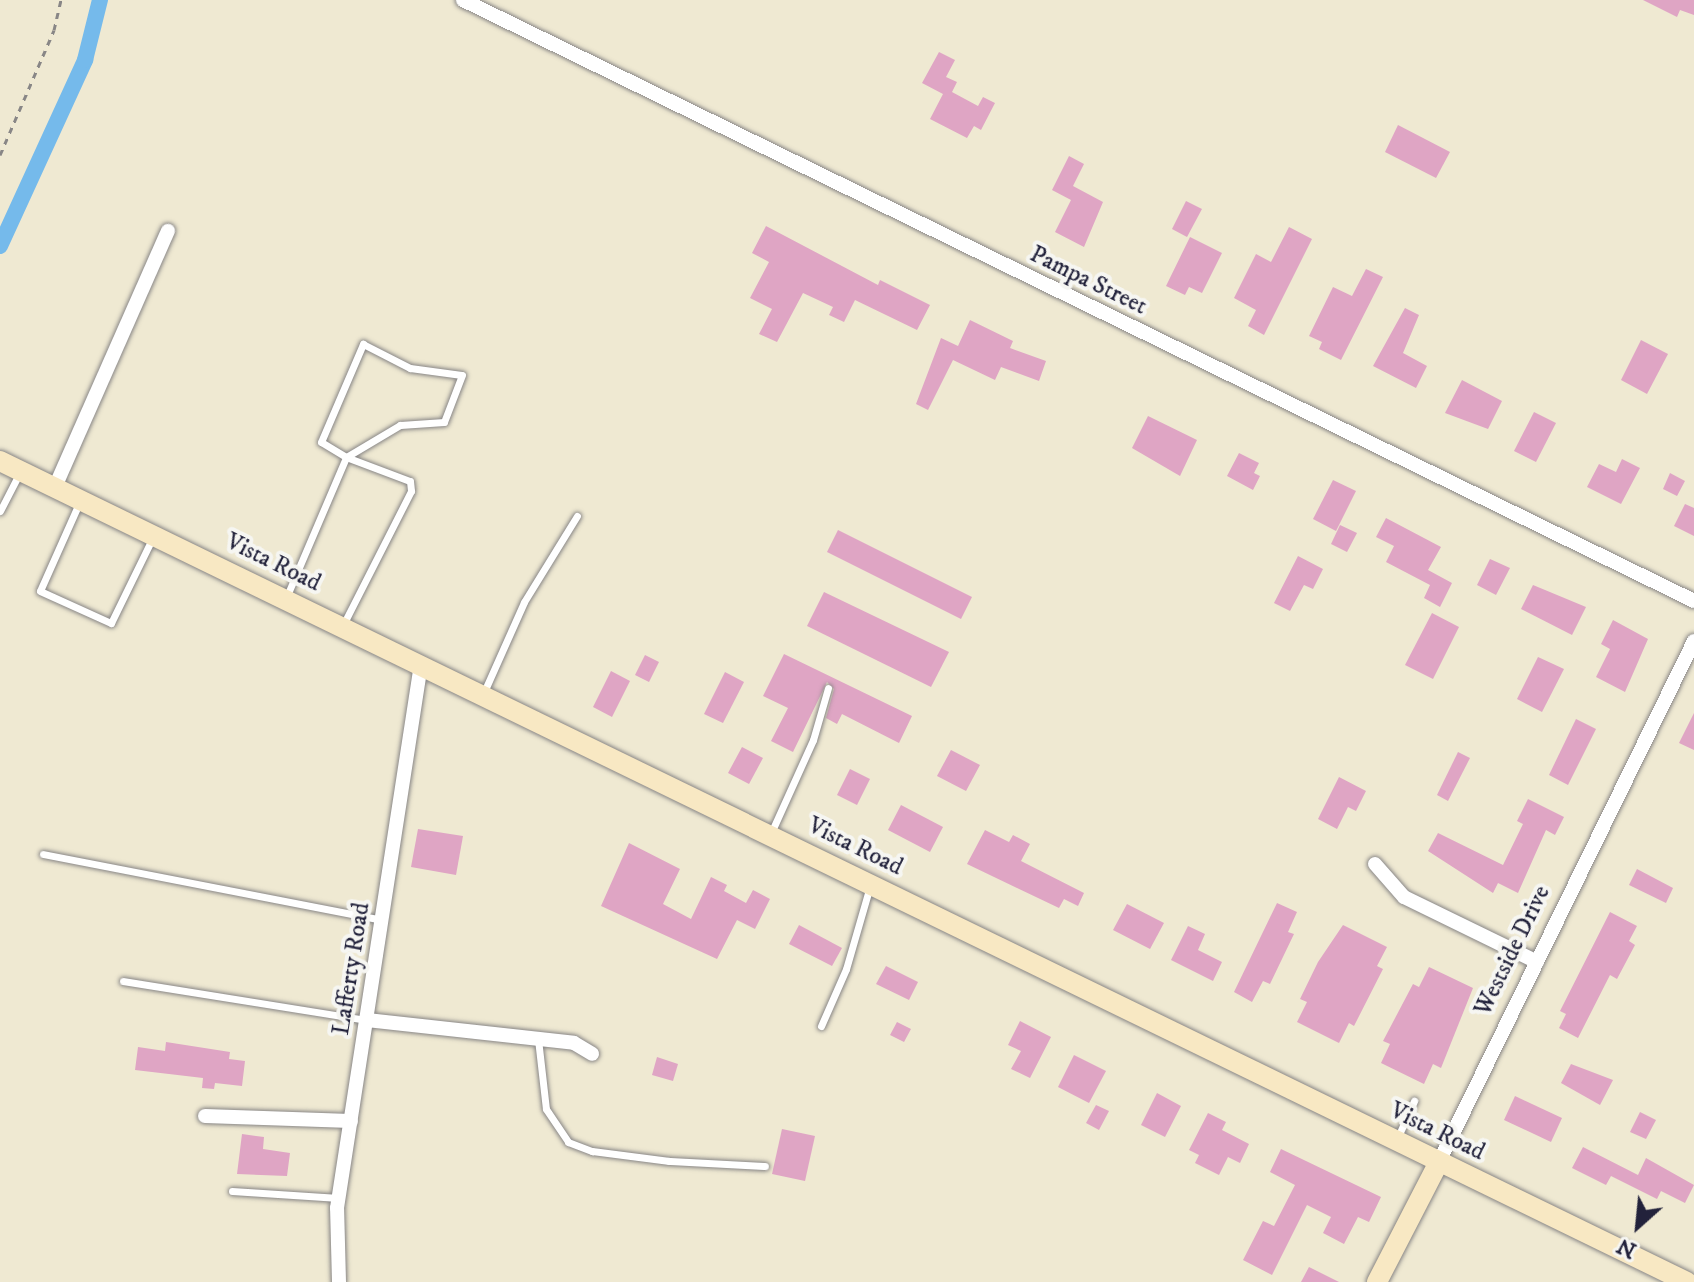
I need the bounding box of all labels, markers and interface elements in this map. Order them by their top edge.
street label: Pampa Street [1025,240,1151,322]
street label: Vista Road [221,528,325,598]
street label: Vista Road [803,812,907,882]
street label: Westside Drive [1469,881,1557,1021]
street label: Lafferty Road [327,901,377,1037]
street label: Vista Road [1385,1097,1489,1167]
north arrow [1598,1186,1678,1266]
text: N [1613,1232,1641,1264]

